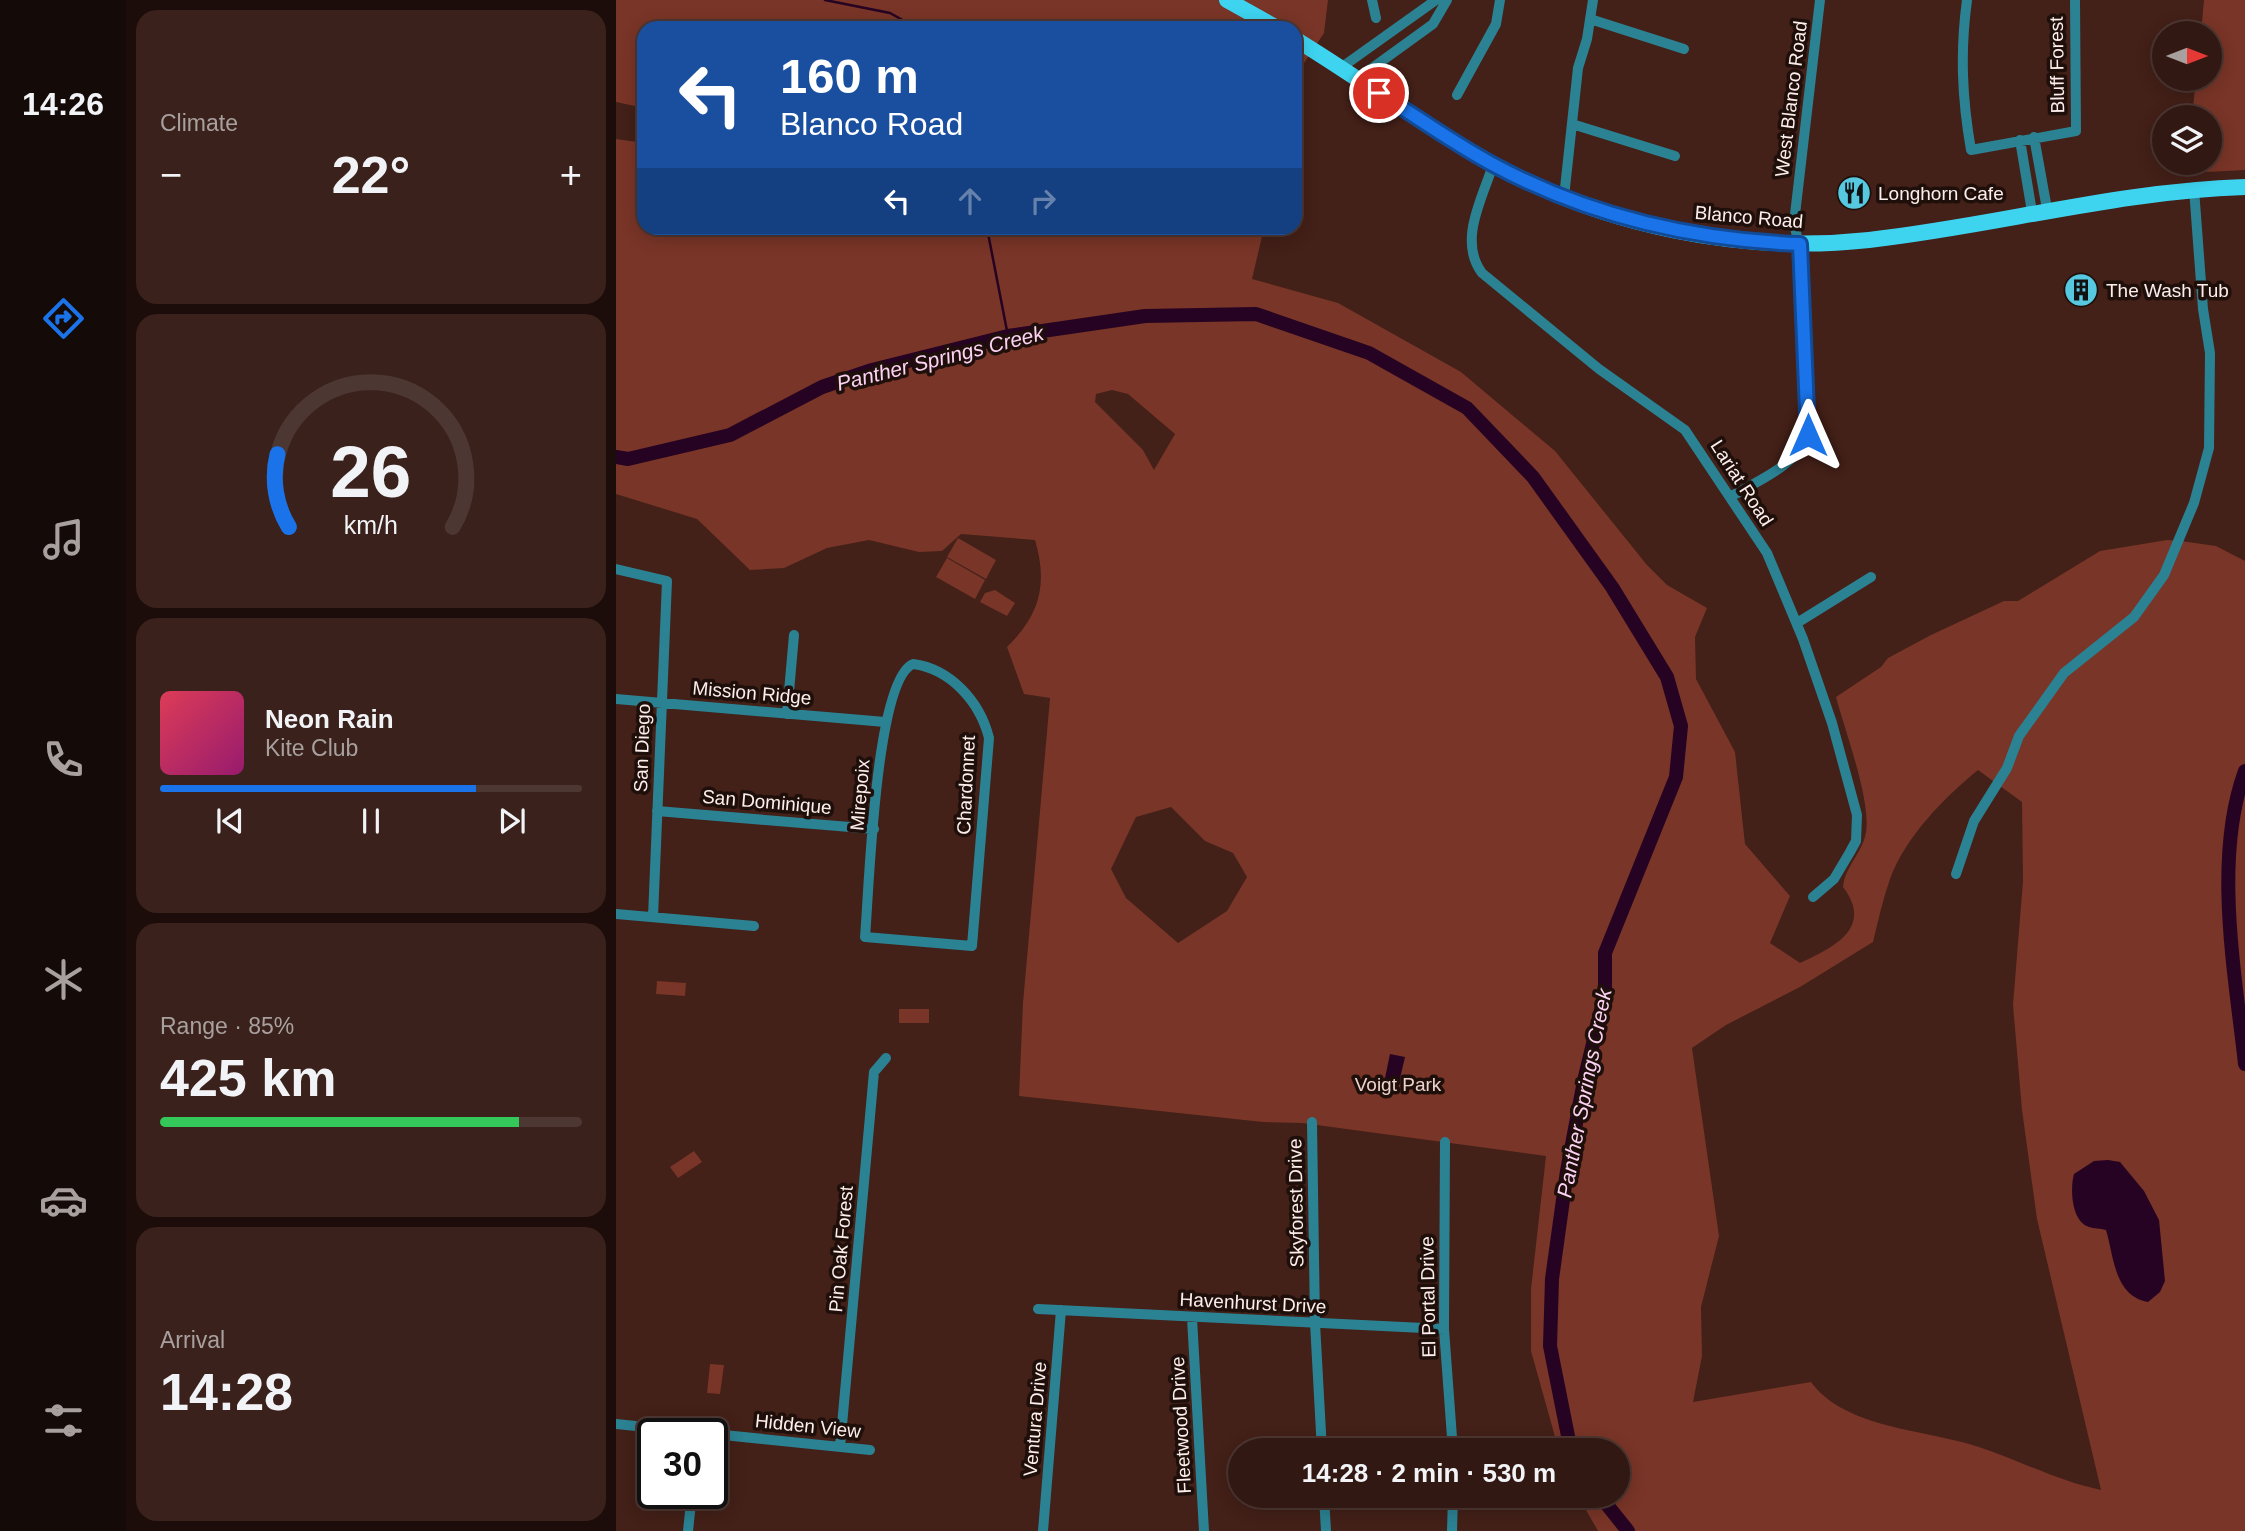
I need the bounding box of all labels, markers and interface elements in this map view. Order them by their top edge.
street label: Bluff Forest [2046,16,2068,114]
street label: West Blanco Road [1771,20,1811,178]
north arrow [2152,21,2222,91]
map controls [2152,21,2222,175]
icon: left [665,49,756,140]
text: 160 m [780,49,919,103]
pin [1349,63,1409,123]
icon: arrive [1360,74,1398,112]
text: 14:26 [22,86,104,122]
button: layers [2152,105,2222,175]
text: Blanco Road [780,106,963,142]
text: Climate [160,110,238,136]
text: 22° [332,146,410,204]
text: − [160,154,182,196]
text: + [560,154,582,196]
restaurant icon: Longhorn Cafe [1835,174,1873,212]
icon: left [878,182,916,220]
icon: ahead [951,182,989,220]
icon: right [1024,182,1062,220]
place label: Longhorn Cafe [1878,183,2004,204]
street label: Blanco Road [1694,202,1804,232]
building icon: The Wash Tub [2062,271,2100,309]
place label: The Wash Tub [2106,280,2229,301]
icon: directions [39,294,88,343]
water label: Panther Springs Creek [834,321,1047,395]
position arrow [1771,398,1845,472]
text: 26 [331,432,411,513]
street label: Lariat Road [1706,436,1778,530]
text: km/h [344,511,398,539]
icon: music [39,515,88,564]
street label: Mission Ridge [692,677,812,709]
street label: San Diego [630,703,654,793]
text: Neon Rain [265,704,394,734]
street label: Chardonnet [953,734,979,835]
icon: phone [39,735,88,784]
text: Kite Club [265,735,358,761]
street label: Mirepoix [846,758,874,832]
street label: San Dominique [701,786,833,818]
icon: previous [211,802,249,840]
icon: pause [352,802,390,840]
icon: next [493,802,531,840]
icon: climate [39,955,88,1004]
water label: Panther Springs Creek [1552,985,1616,1199]
text: Range · 85% [160,1013,294,1039]
text: 425 km [160,1049,336,1107]
park label: Voigt Park [1355,1074,1442,1095]
street label: Skyforest Drive [1284,1138,1308,1268]
icon: car [39,1176,88,1225]
street label: Pin Oak Forest [825,1184,857,1313]
street label: El Portal Drive [1416,1236,1440,1358]
street label: Havenhurst Drive [1179,1289,1327,1317]
text: Arrival [160,1327,225,1353]
street label: Fleetwood Drive [1167,1356,1195,1494]
street label: Ventura Drive [1020,1361,1050,1477]
text: 14:28 [160,1363,293,1421]
icon: filters [39,1396,88,1445]
street label: Hidden View [754,1410,862,1442]
speed limit sign: 30 [637,1418,728,1509]
text: 14:28 · 2 min · 530 m [1302,1458,1556,1488]

